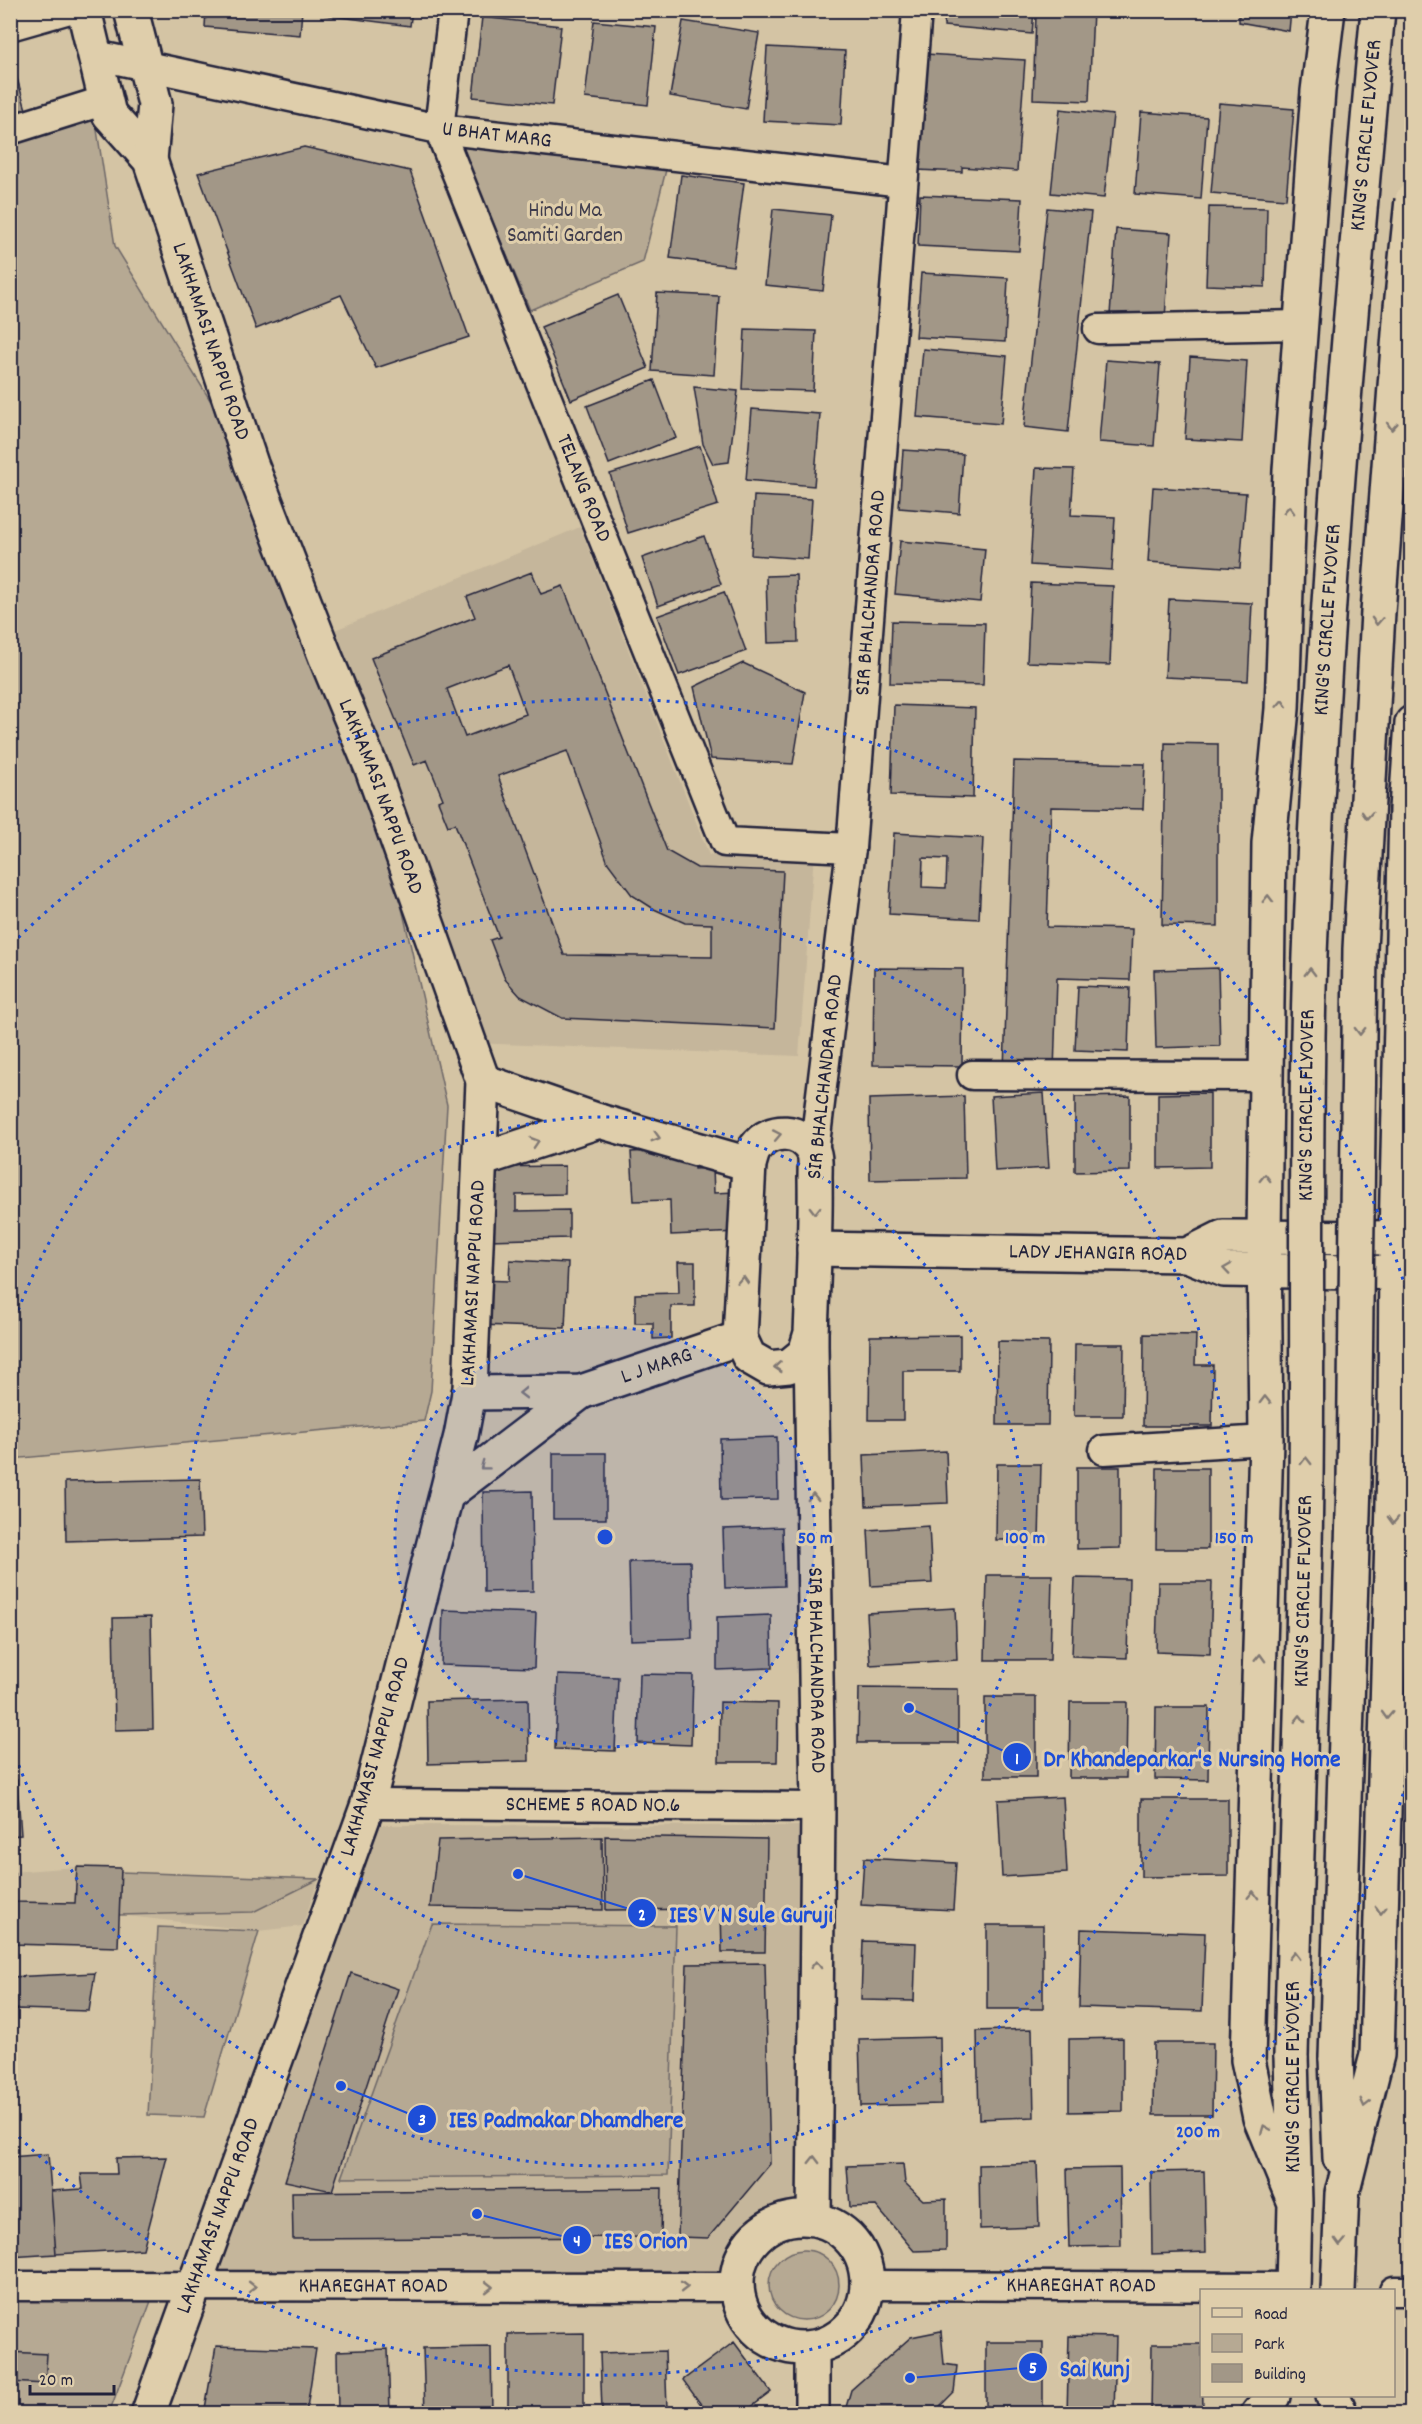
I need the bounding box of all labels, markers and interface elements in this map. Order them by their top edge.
street label: KING'S CIRCLE FLYOVER [1343,38,1391,232]
street label: U BHAT MARG [440,114,553,157]
park label: Hindu Ma Samiti Garden [507,196,623,252]
street label: LAKHAMASI NAPPU ROAD [163,239,258,444]
one-way arrow [1386,422,1399,431]
street label: TELANG ROAD [548,430,619,547]
street label: SIR BHALCHANDRA ROAD [848,489,895,697]
one-way arrow [1282,505,1295,514]
street label: KING'S CIRCLE FLYOVER [1306,523,1350,717]
one-way arrow [1371,616,1384,625]
street label: LAKHAMASI NAPPU ROAD [329,695,431,899]
one-way arrow [1275,700,1288,709]
one-way arrow [1361,811,1374,820]
one-way arrow [1262,894,1274,903]
one-way arrow [1304,967,1316,976]
street label: SIR BHALCHANDRA ROAD [800,973,852,1181]
street label: KING'S CIRCLE FLYOVER [1291,1009,1324,1201]
one-way arrow [1353,1027,1366,1036]
one-way arrow [772,1129,782,1142]
one-way arrow [650,1130,660,1142]
one-way arrow [529,1137,540,1149]
one-way arrow [1259,1173,1271,1182]
street label: LAKHAMASI NAPPU ROAD [453,1179,495,1387]
one-way arrow [809,1206,821,1215]
street label: LADY JEHANGIR ROAD [1009,1237,1187,1270]
one-way arrow [1223,1263,1232,1275]
one-way arrow [737,1275,750,1284]
street label: L J MARG [617,1340,697,1393]
one-way arrow [773,1360,782,1373]
one-way arrow [518,1387,527,1399]
one-way arrow [1259,1395,1271,1404]
one-way arrow [1300,1456,1312,1465]
one-way arrow [480,1458,491,1469]
one-way arrow [807,1492,819,1501]
street label: KING'S CIRCLE FLYOVER [1286,1495,1321,1688]
one-way arrow [1386,1515,1399,1524]
centre of rings [595,1527,615,1547]
text: 50 m [798,1527,832,1552]
text: 100 m [1005,1527,1045,1552]
text: 150 m [1215,1527,1253,1552]
street label: SIR BHALCHANDRA ROAD [799,1567,833,1773]
one-way arrow [1254,1653,1266,1662]
street label: LAKHAMASI NAPPU ROAD [333,1654,419,1860]
one-way arrow [1381,1710,1393,1719]
one-way arrow [1294,1714,1306,1723]
callout: Dr Khandeparkar's Nursing Home [1002,1736,1353,1778]
text: Dr Khandeparkar's Nursing Home [1043,1744,1341,1778]
text: 1 [1015,1748,1019,1773]
street label: SCHEME 5 ROAD NO.6 [506,1789,680,1822]
one-way arrow [1247,1890,1260,1899]
callout: IES V N Sule Guruji [627,1892,845,1934]
text: IES V N Sule Guruji [669,1900,834,1934]
text: 2 [638,1904,646,1929]
one-way arrow [1375,1905,1387,1914]
one-way arrow [1288,1951,1300,1960]
one-way arrow [810,1960,822,1969]
street label: KING'S CIRCLE FLYOVER [1279,1981,1310,2173]
callout: IES Padmakar Dhamdhere [407,2098,695,2140]
one-way arrow [1359,2098,1372,2108]
text: IES Padmakar Dhamdhere [449,2105,684,2139]
text: 3 [418,2109,426,2134]
street label: LAKHAMASI NAPPU ROAD [169,2114,269,2318]
text: 200 m [1176,2121,1220,2146]
one-way arrow [1260,2125,1272,2136]
one-way arrow [808,2155,820,2164]
callout: IES Orion [562,2219,699,2261]
text: IES Orion [604,2226,688,2260]
text: 4 [573,2230,581,2255]
one-way arrow [1333,2238,1346,2247]
street label: KHAREGHAT ROAD [1006,2270,1156,2302]
street label: KHAREGHAT ROAD [298,2271,448,2302]
one-way arrow [247,2281,256,2293]
one-way arrow [484,2281,493,2293]
one-way arrow [679,2281,688,2293]
legend [1200,2289,1395,2397]
text: Road [1254,2303,1288,2328]
text: Park [1254,2333,1285,2358]
callout: Sai Kunj [1018,2346,1143,2388]
text: Sai Kunj [1060,2354,1130,2388]
text: 5 [1029,2357,1037,2382]
scale bar [30,2358,114,2396]
text: Building [1254,2363,1306,2388]
text: 20 m [39,2369,73,2394]

